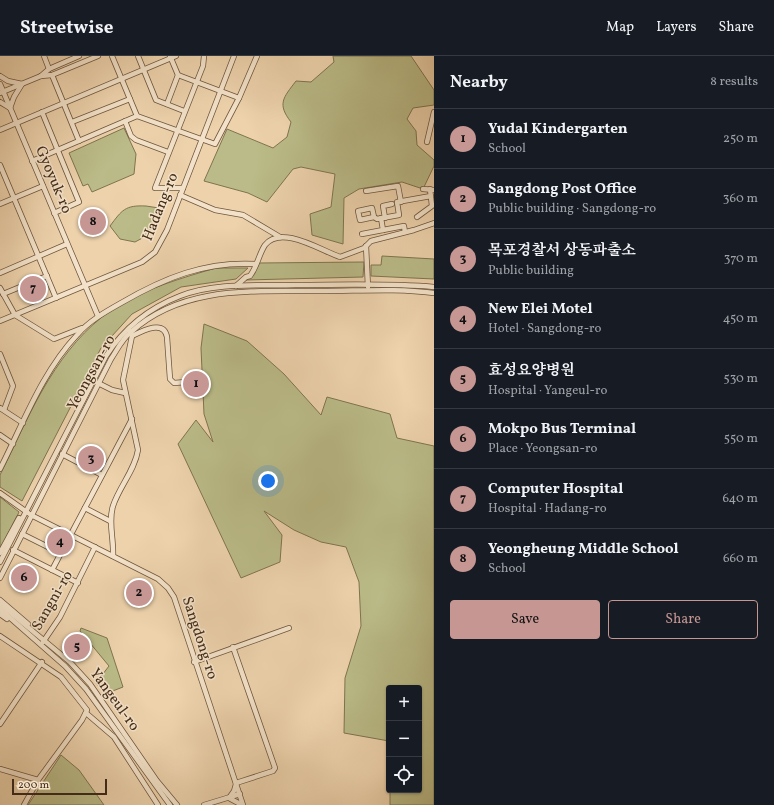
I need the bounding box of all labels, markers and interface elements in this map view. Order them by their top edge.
text: Streetwise [20,15,113,41]
text: Map [606,18,634,37]
text: Layers [656,18,696,37]
text: Share [718,18,754,37]
text: Nearby [450,71,508,94]
text: 8 results [710,73,758,91]
text: Yudal Kindergarten [488,119,628,140]
text: 1 [460,130,466,148]
text: 250 m [723,130,758,148]
text: School [488,140,526,158]
street label: Gyoyuk-ro [29,143,77,217]
street label: Hadang-ro [138,170,184,244]
text: Sangdong Post Office [488,179,636,200]
text: 2 [460,190,466,208]
text: 360 m [723,190,758,208]
text: Public building · Sangdong-ro [488,200,656,218]
pin: 8 [80,207,106,237]
text: 목포경찰서 상동파출소 [488,241,636,262]
text: 3 [460,250,466,268]
text: 370 m [724,250,758,268]
text: Public building [488,262,574,280]
pin: 7 [20,274,46,304]
text: New Elei Motel [488,299,593,320]
text: 4 [459,310,467,328]
text: 450 m [723,310,758,328]
text: Hotel · Sangdong-ro [488,320,601,338]
street label: Yeongsan-ro [63,332,121,414]
text: 효성요양병원 [488,361,575,382]
pin: 1 [183,369,209,399]
text: 5 [460,370,466,388]
text: 530 m [723,370,758,388]
text: Hospital · Yangeul-ro [488,382,607,400]
text: Mokpo Bus Terminal [488,419,636,440]
text: 6 [459,430,467,448]
text: 550 m [724,430,758,448]
text: Place · Yeongsan-ro [488,440,597,458]
pin: 3 [78,444,104,474]
your location [258,471,278,491]
text: Computer Hospital [488,479,623,500]
text: 7 [460,490,466,508]
text: 640 m [722,490,758,508]
text: Hospital · Hadang-ro [488,500,607,518]
pin: 4 [47,527,73,557]
text: Yeongheung Middle School [488,539,679,560]
text: 8 [459,550,467,568]
text: 660 m [723,550,758,568]
text: School [488,560,526,578]
pin: 6 [11,563,37,593]
street label: Sangni-ro [27,567,79,635]
pin: 2 [126,578,152,608]
street label: Sangdong-ro [176,594,222,682]
button: Save [450,600,600,639]
button: Share [608,600,758,639]
pin: 5 [64,632,90,662]
street label: Yangeul-ro [84,664,144,736]
map controls [386,685,422,793]
button: + [386,685,422,721]
button: − [386,721,422,757]
button: locate [386,757,422,793]
scale bar [12,777,107,796]
text: 200 m [18,778,49,793]

